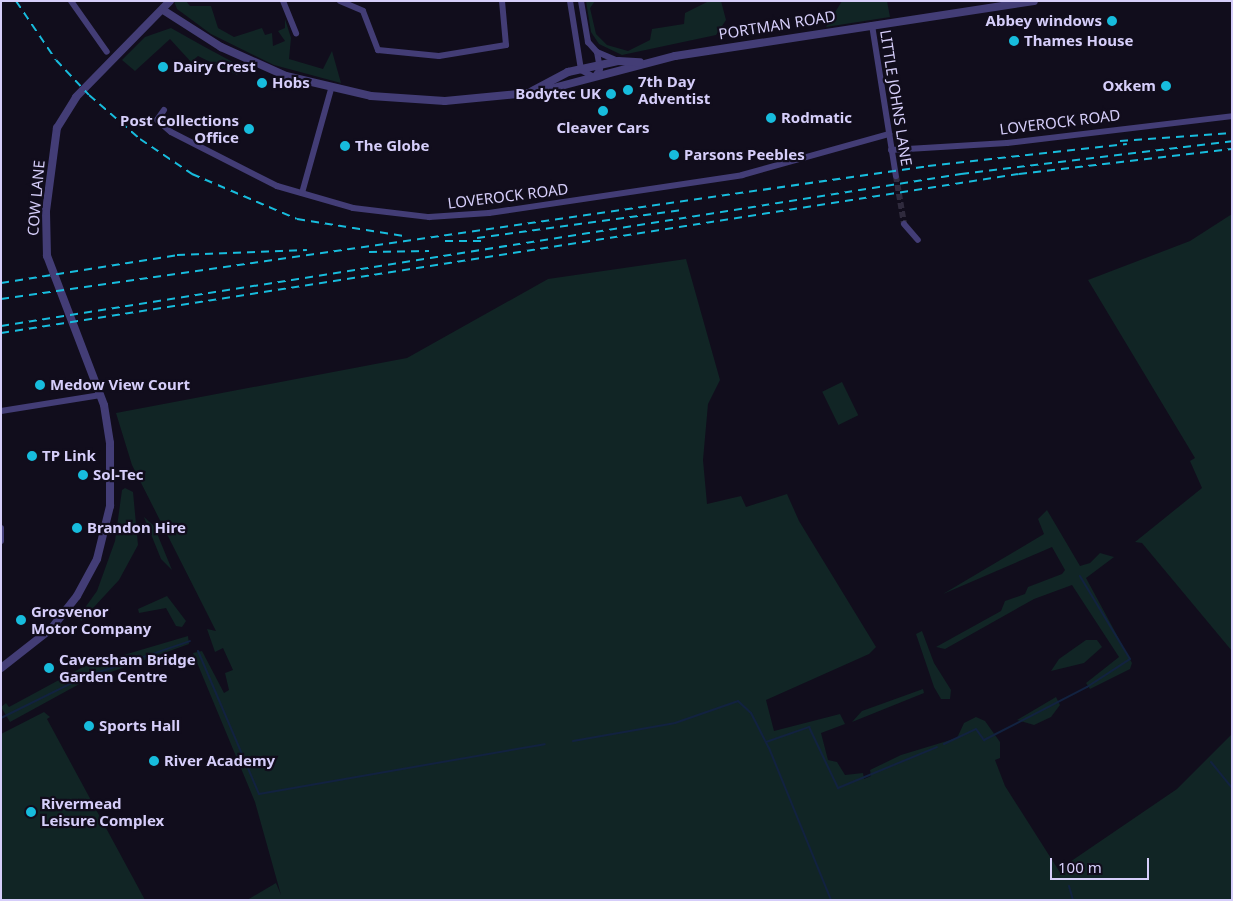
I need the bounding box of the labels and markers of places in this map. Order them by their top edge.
place label: Abbey windows [986,12,1102,30]
marker: Abbey windows [1106,15,1118,27]
place label: Thames House [1024,32,1133,50]
marker: Thames House [1008,35,1020,47]
place label: Dairy Crest [173,58,256,76]
marker: Dairy Crest [157,61,169,73]
place label: 7th Day Adventist [638,72,710,107]
place label: Hobs [272,74,310,92]
marker: Hobs [256,77,268,89]
place label: Oxkem [1103,77,1156,95]
marker: Oxkem [1160,80,1172,92]
marker: 7th Day Adventist [622,84,634,96]
place label: Bodytec UK [515,85,601,103]
marker: Bodytec UK [605,88,617,100]
marker: Cleaver Cars [597,105,609,117]
place label: Rodmatic [781,109,852,127]
place label: Post Collections Office [120,111,239,146]
marker: Rodmatic [765,112,777,124]
place label: Cleaver Cars [556,119,650,137]
marker: Post Collections Office [243,123,255,135]
place label: The Globe [355,137,429,155]
marker: The Globe [339,140,351,152]
place label: Parsons Peebles [684,146,805,164]
marker: Parsons Peebles [668,149,680,161]
place label: Medow View Court [50,376,190,394]
marker: Medow View Court [34,379,46,391]
place label: TP Link [42,447,96,465]
marker: TP Link [26,450,38,462]
place label: Sol-Tec [93,466,144,484]
marker: Sol-Tec [77,469,89,481]
place label: Brandon Hire [87,519,186,537]
marker: Brandon Hire [71,522,83,534]
place label: Grosvenor Motor Company [31,602,151,637]
marker: Grosvenor Motor Company [15,614,27,626]
place label: Caversham Bridge Garden Centre [59,650,196,685]
marker: Caversham Bridge Garden Centre [43,662,55,674]
place label: Sports Hall [99,717,180,735]
marker: Sports Hall [83,720,95,732]
place label: River Academy [164,752,275,770]
marker: River Academy [148,755,160,767]
place label: Rivermead Leisure Complex [41,794,164,829]
marker: Rivermead Leisure Complex [25,806,37,818]

